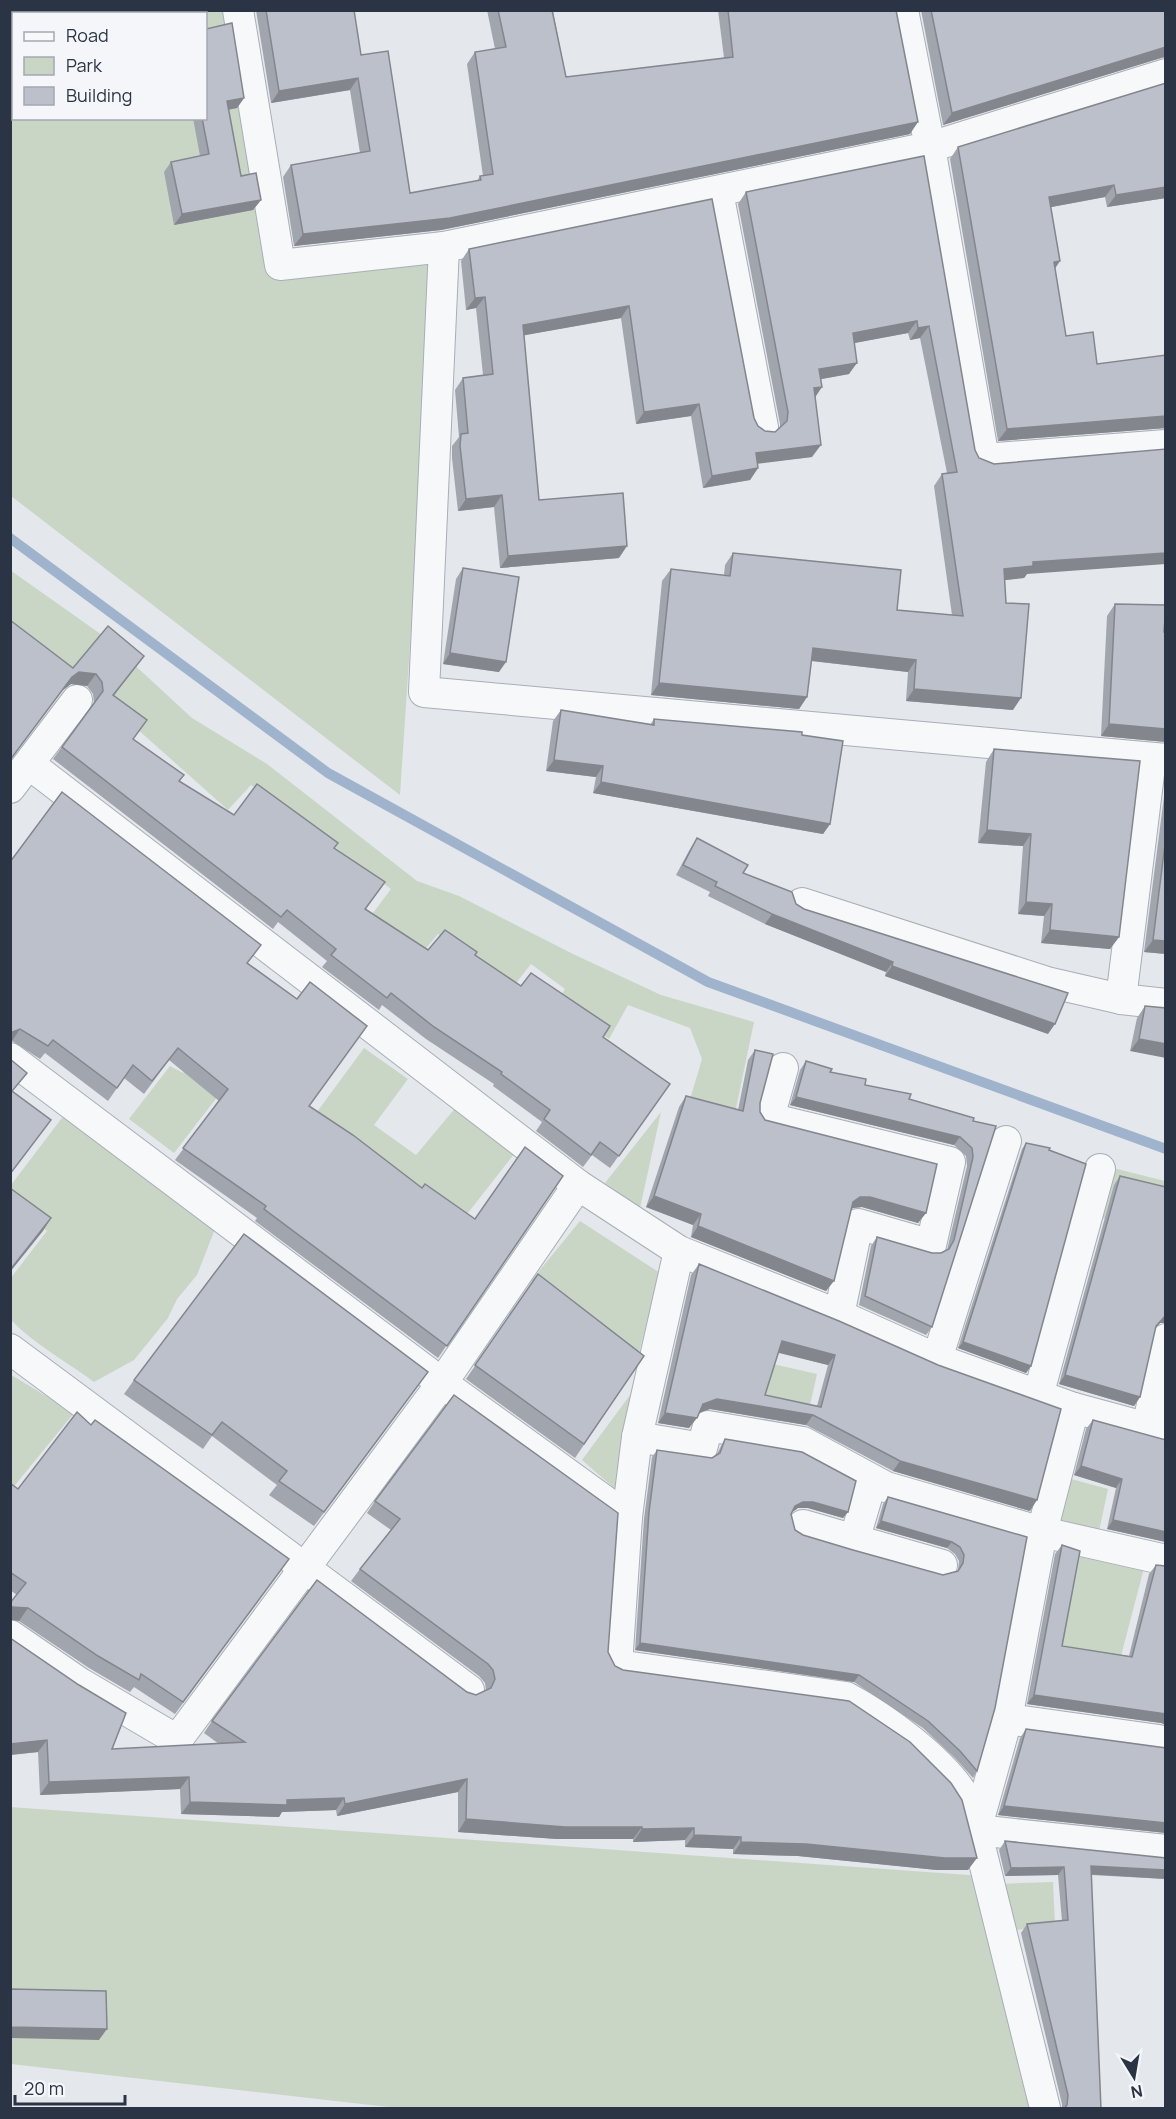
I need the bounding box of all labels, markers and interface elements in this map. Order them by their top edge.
legend [12,12,207,120]
text: Road [66,23,109,47]
text: Park [66,53,103,77]
text: Building [66,83,132,107]
north arrow [1104,2047,1164,2107]
scale bar [15,2068,124,2106]
text: 20 m [24,2076,64,2100]
text: N [1129,2080,1145,2104]

